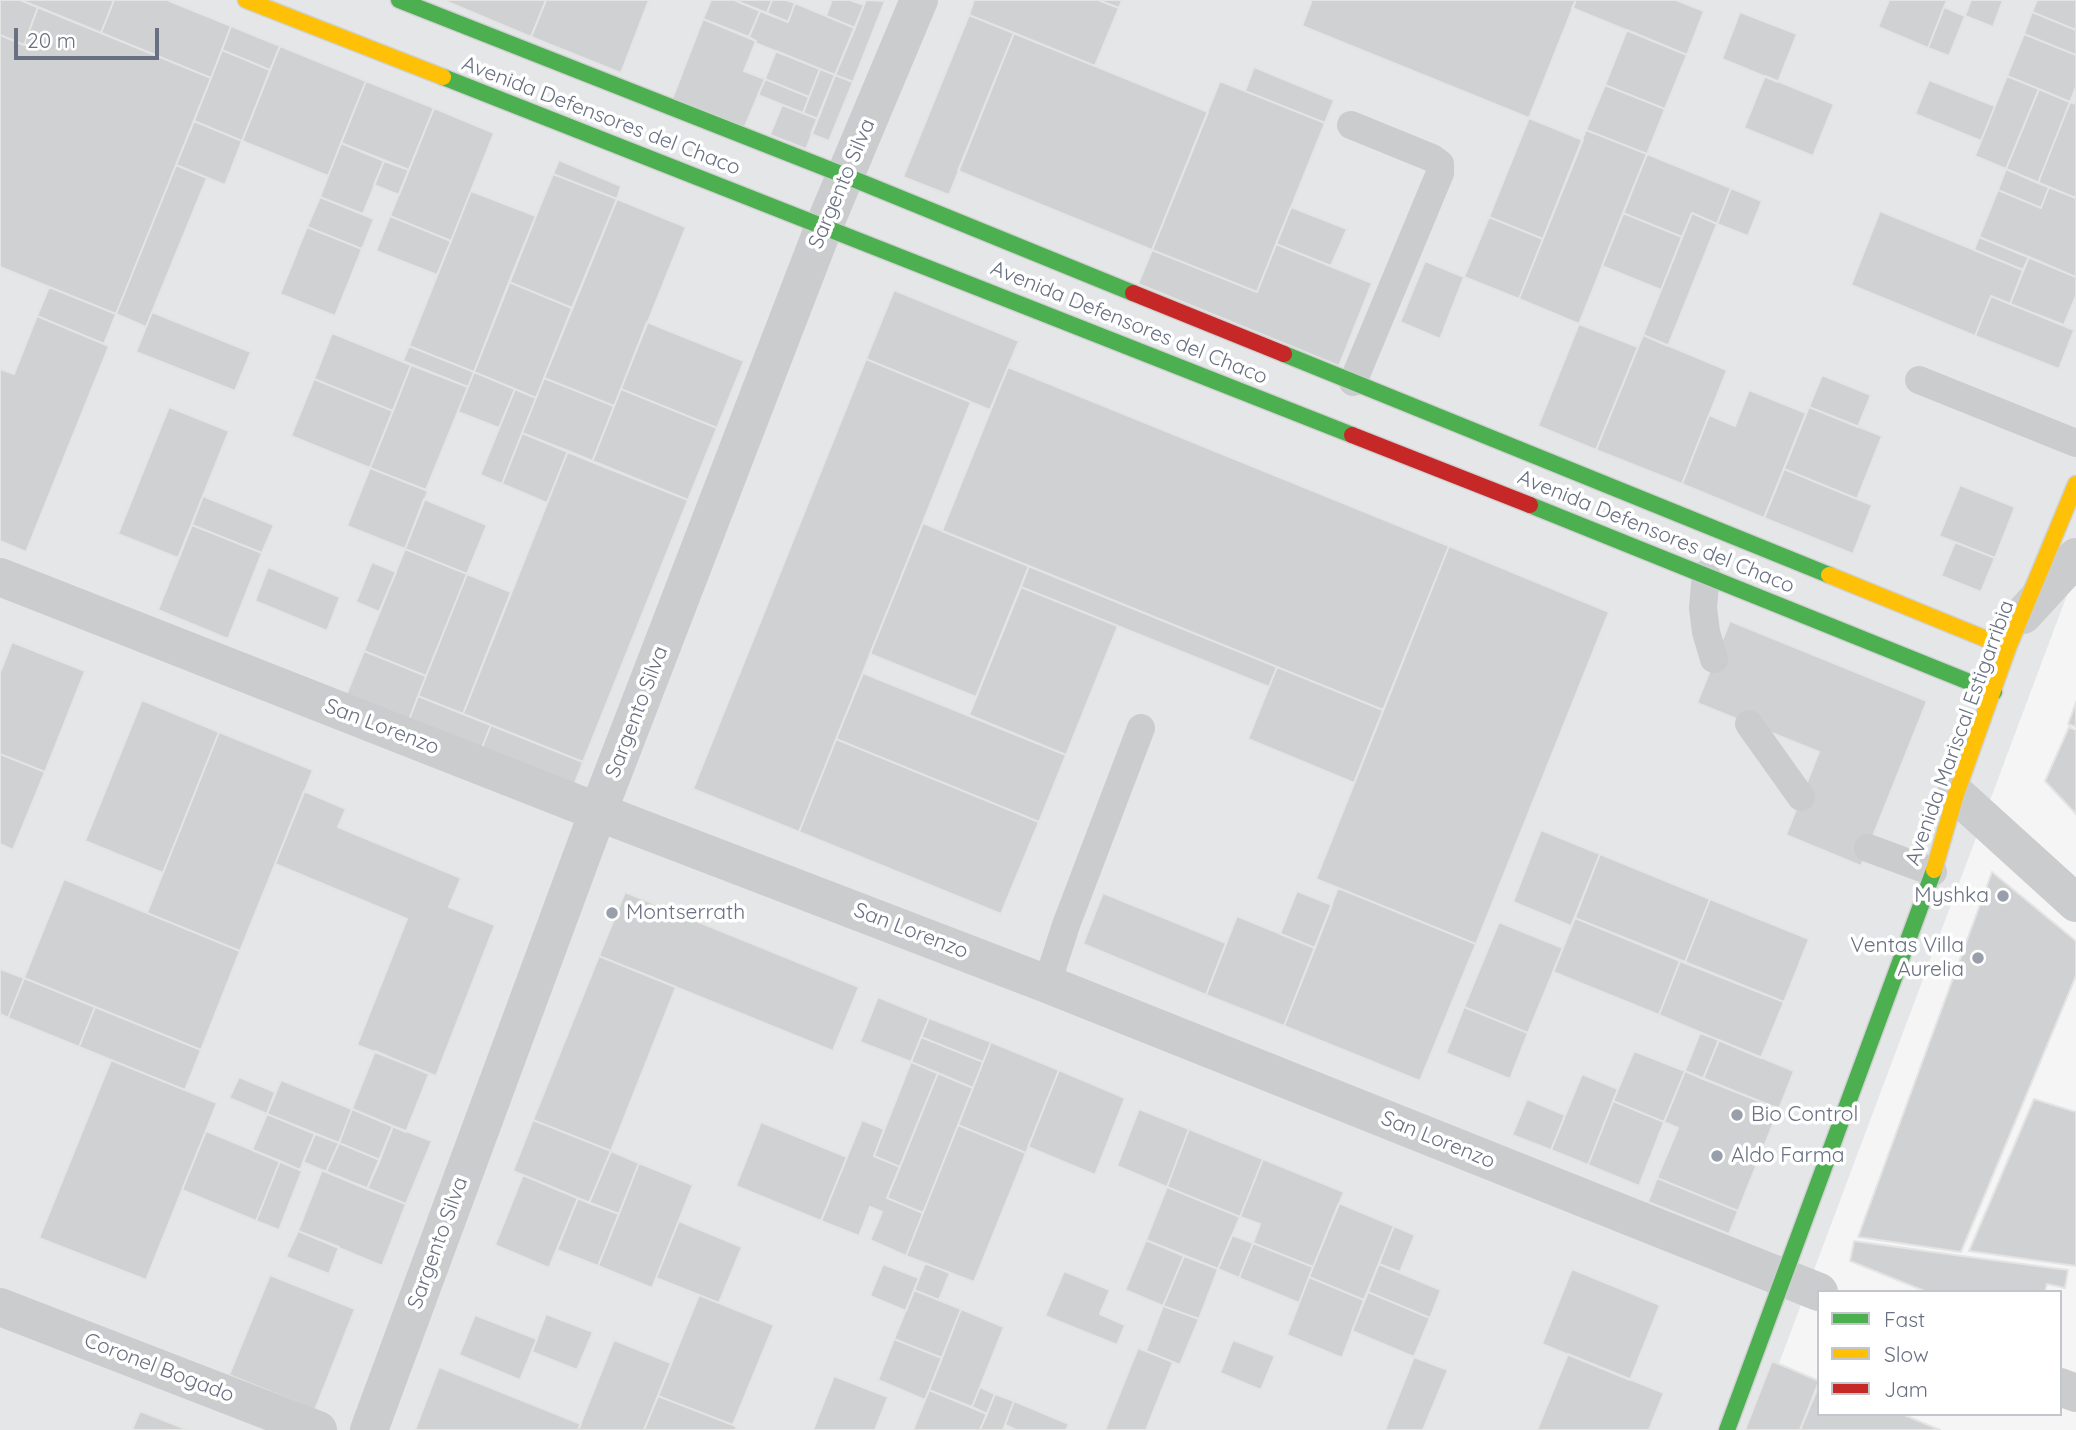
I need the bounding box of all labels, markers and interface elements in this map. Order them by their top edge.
scale bar [18,14,163,58]
text: 20 m [27,27,76,53]
street label: Avenida Defensores del Chaco [458,51,744,181]
street label: Sargento Silva [803,115,881,253]
street label: Avenida Defensores del Chaco [987,256,1271,390]
street label: Avenida Defensores del Chaco [1514,465,1798,599]
street label: Avenida Mariscal Estigarribia [1900,597,2020,869]
street label: Sargento Silva [600,643,674,781]
street label: San Lorenzo [321,694,443,760]
place label: Myshka [1914,883,1989,909]
marker: Myshka [1995,888,2011,904]
street label: San Lorenzo [850,898,972,964]
place label: Montserrath [626,900,745,926]
marker: Montserrath [604,905,620,921]
place label: Ventas Villa Aurelia [1850,933,1964,983]
marker: Ventas Villa Aurelia [1970,950,1986,966]
place label: Bio Control [1751,1102,1858,1128]
street label: San Lorenzo [1377,1106,1499,1174]
marker: Bio Control [1729,1107,1745,1123]
place label: Aldo Farma [1731,1143,1845,1169]
marker: Aldo Farma [1709,1148,1725,1164]
street label: Sargento Silva [402,1173,474,1313]
legend [1817,1290,2062,1416]
text: Fast [1884,1306,1925,1332]
street label: Coronel Bogado [80,1328,238,1408]
text: Slow [1884,1341,1929,1367]
text: Jam [1884,1376,1928,1402]

